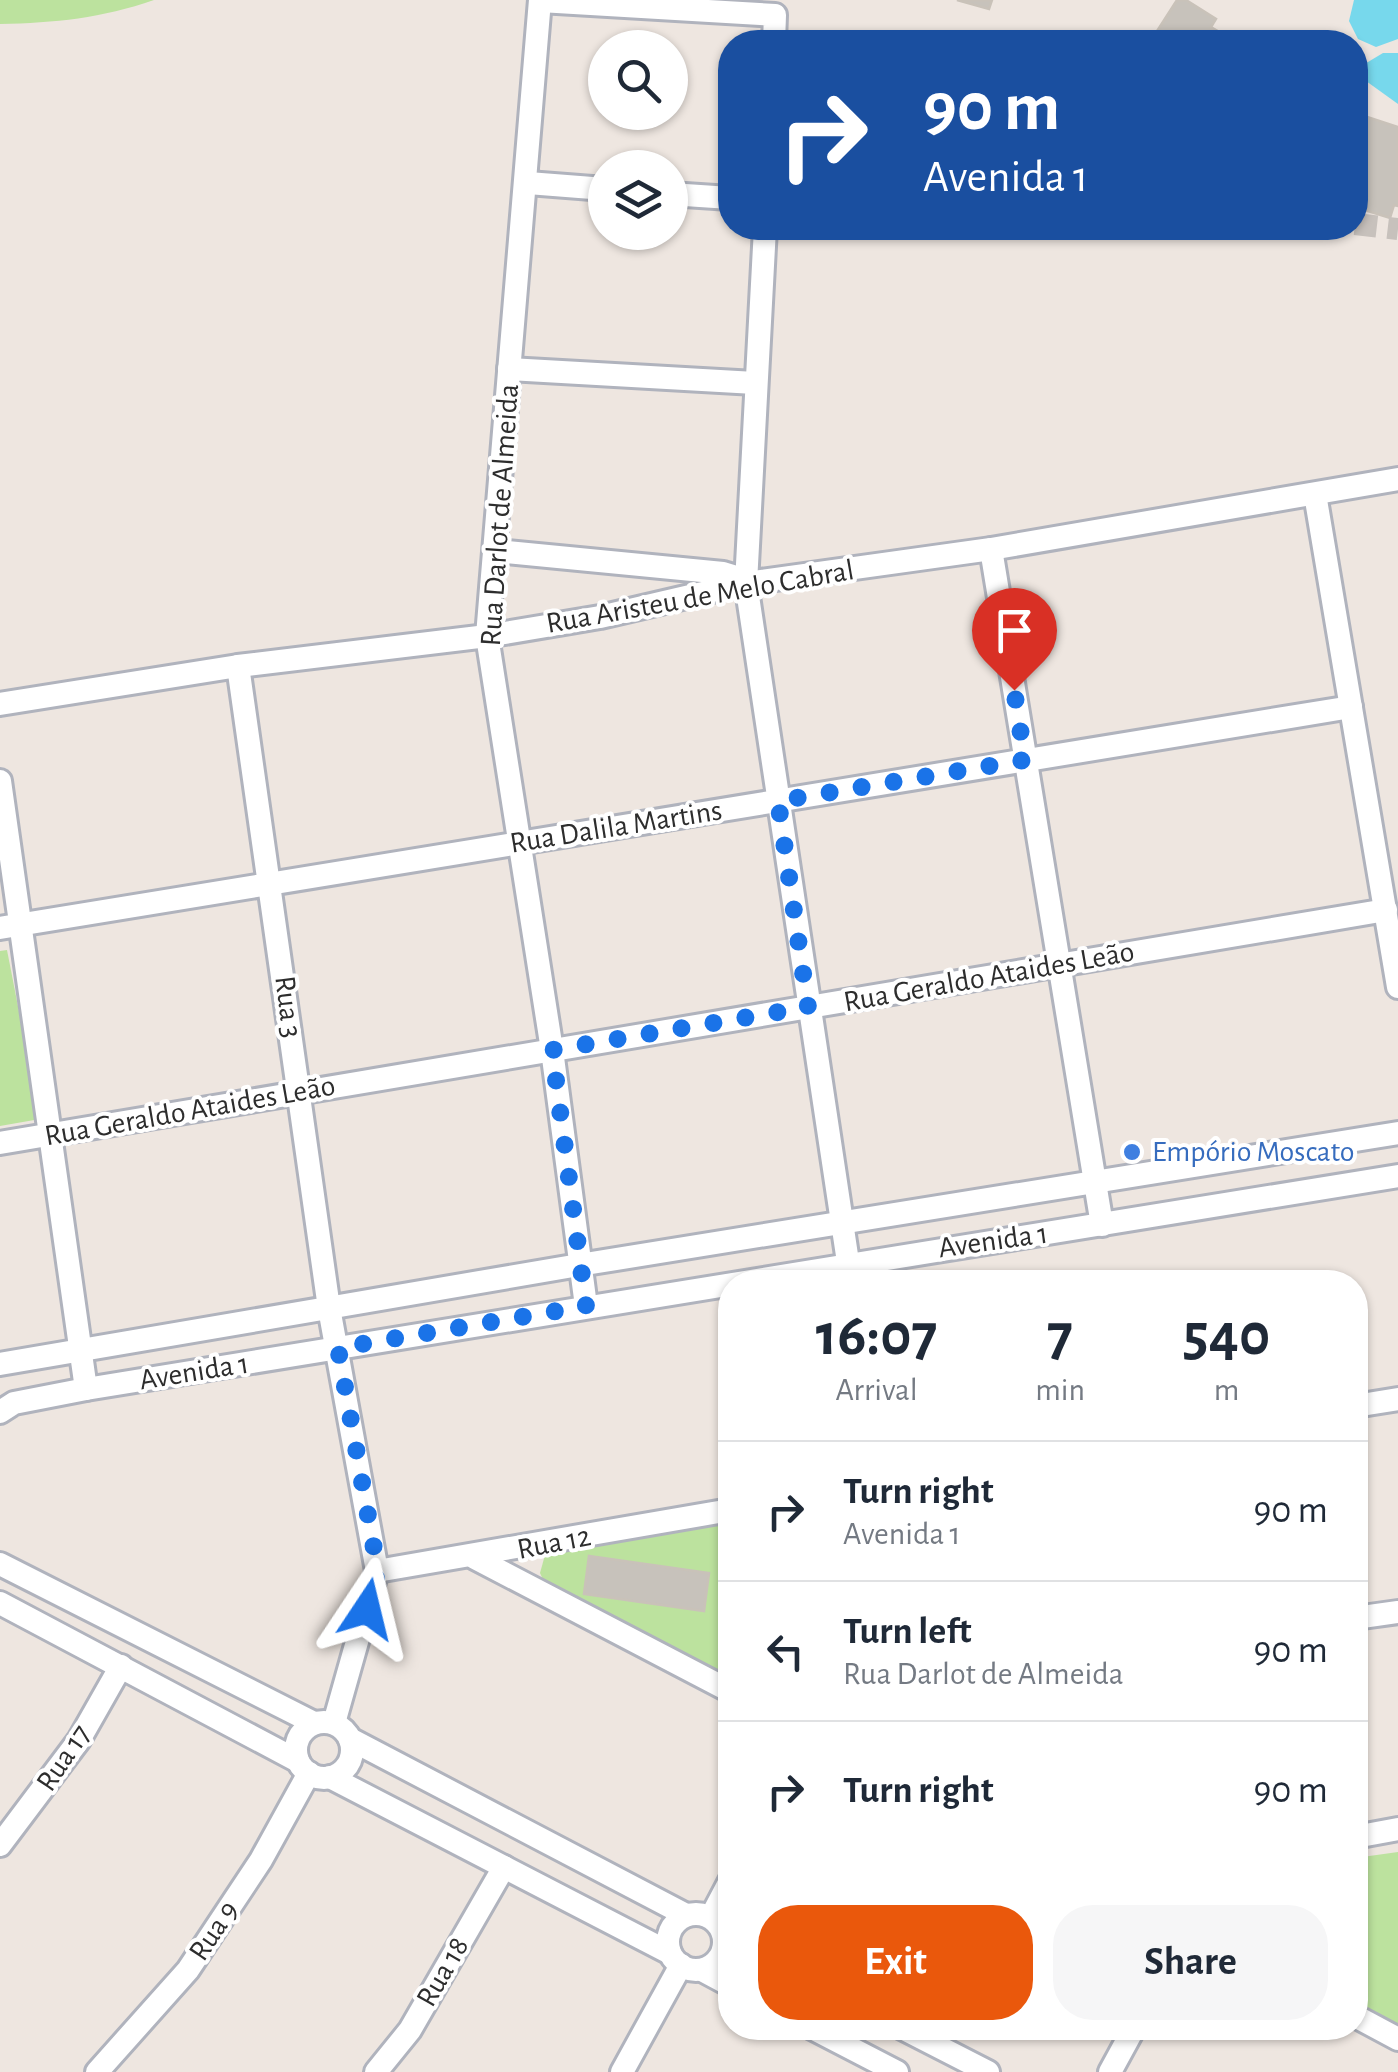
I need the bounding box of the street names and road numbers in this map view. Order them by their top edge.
street label: Rua Darlot de Almeida [476,383,524,647]
street label: Rua Aristeu de Melo Cabral [544,555,856,639]
street label: Rua Dalila Martins [508,795,724,859]
street label: Rua Geraldo Ataides Leão [841,937,1137,1017]
street label: Rua 3 [269,974,307,1040]
street label: Rua Geraldo Ataides Leão [42,1071,338,1151]
street label: Avenida 1 [936,1218,1050,1264]
street label: Avenida 1 [137,1349,251,1395]
street label: Rua 12 [515,1521,593,1565]
street label: Rua 17 [31,1719,97,1797]
street label: Rua 9 [184,1896,244,1966]
street label: Rua 18 [411,1932,475,2012]

